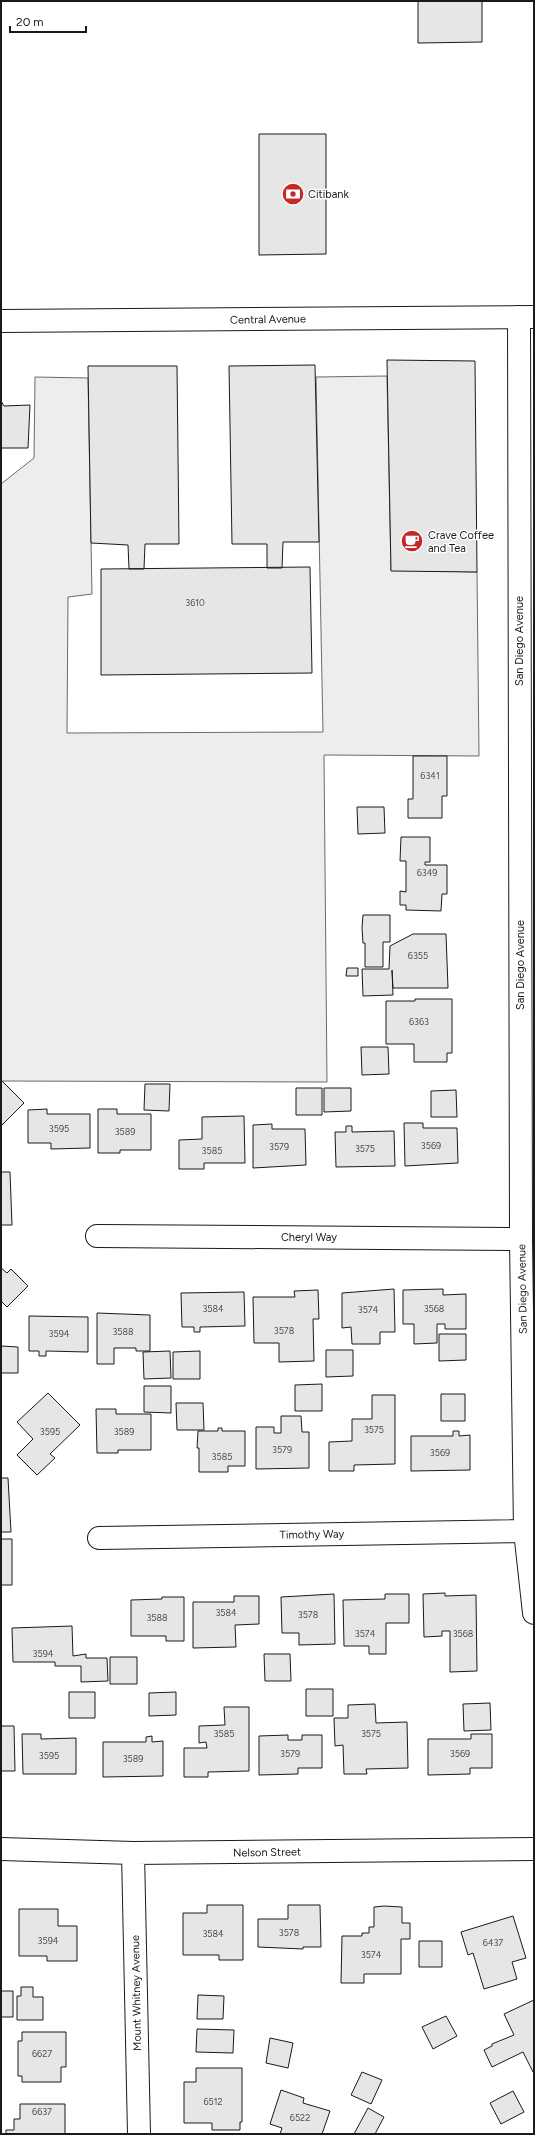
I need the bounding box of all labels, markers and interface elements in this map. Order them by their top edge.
scale bar [10,8,86,34]
text: 20 m [16,15,44,29]
bank icon: Citibank [280,181,306,207]
place label: Citibank [308,188,349,201]
street label: Central Avenue [230,312,306,327]
cafe icon: Crave Coffee and Tea [399,528,425,554]
place label: Crave Coffee and Tea [428,529,494,555]
street label: San Diego Avenue [513,596,526,686]
house number: 3610 [185,597,205,608]
house number: 6341 [420,770,440,781]
house number: 6349 [417,867,437,878]
street label: San Diego Avenue [514,920,527,1010]
house number: 6355 [408,950,428,961]
house number: 6363 [409,1016,429,1027]
house number: 3595 [49,1123,69,1134]
house number: 3589 [115,1126,135,1137]
house number: 3569 [421,1140,441,1151]
house number: 3579 [269,1141,289,1152]
house number: 3575 [355,1143,375,1154]
house number: 3585 [202,1145,222,1156]
street label: Cheryl Way [281,1231,337,1244]
street label: San Diego Avenue [515,1244,530,1334]
house number: 3584 [202,1303,224,1314]
house number: 3568 [424,1303,445,1314]
house number: 3574 [358,1304,379,1315]
house number: 3578 [274,1325,295,1336]
house number: 3588 [112,1326,134,1337]
house number: 3594 [49,1328,70,1339]
house number: 3575 [364,1424,384,1435]
house number: 3595 [40,1426,60,1437]
house number: 3589 [114,1426,134,1437]
house number: 3579 [272,1444,292,1455]
house number: 3569 [430,1447,450,1458]
house number: 3585 [212,1451,232,1462]
street label: Timothy Way [280,1527,345,1542]
house number: 3584 [215,1607,237,1618]
house number: 3578 [298,1609,319,1620]
house number: 3588 [146,1612,168,1623]
house number: 3574 [355,1628,376,1639]
house number: 3568 [453,1628,474,1639]
house number: 3594 [33,1648,54,1659]
house number: 3585 [214,1728,234,1739]
house number: 3575 [361,1728,381,1739]
house number: 3579 [280,1748,300,1759]
house number: 3569 [450,1748,470,1759]
house number: 3595 [39,1750,59,1761]
house number: 3589 [123,1753,143,1764]
street label: Nelson Street [233,1845,301,1860]
house number: 3578 [279,1927,300,1938]
house number: 3584 [202,1928,224,1939]
house number: 3594 [38,1935,59,1946]
street label: Mount Whitney Avenue [129,1935,144,2051]
house number: 6437 [483,1937,503,1948]
house number: 3574 [361,1949,382,1960]
house number: 6627 [32,2048,52,2059]
house number: 6512 [203,2096,223,2107]
house number: 6637 [32,2106,52,2117]
house number: 6522 [290,2112,310,2123]

